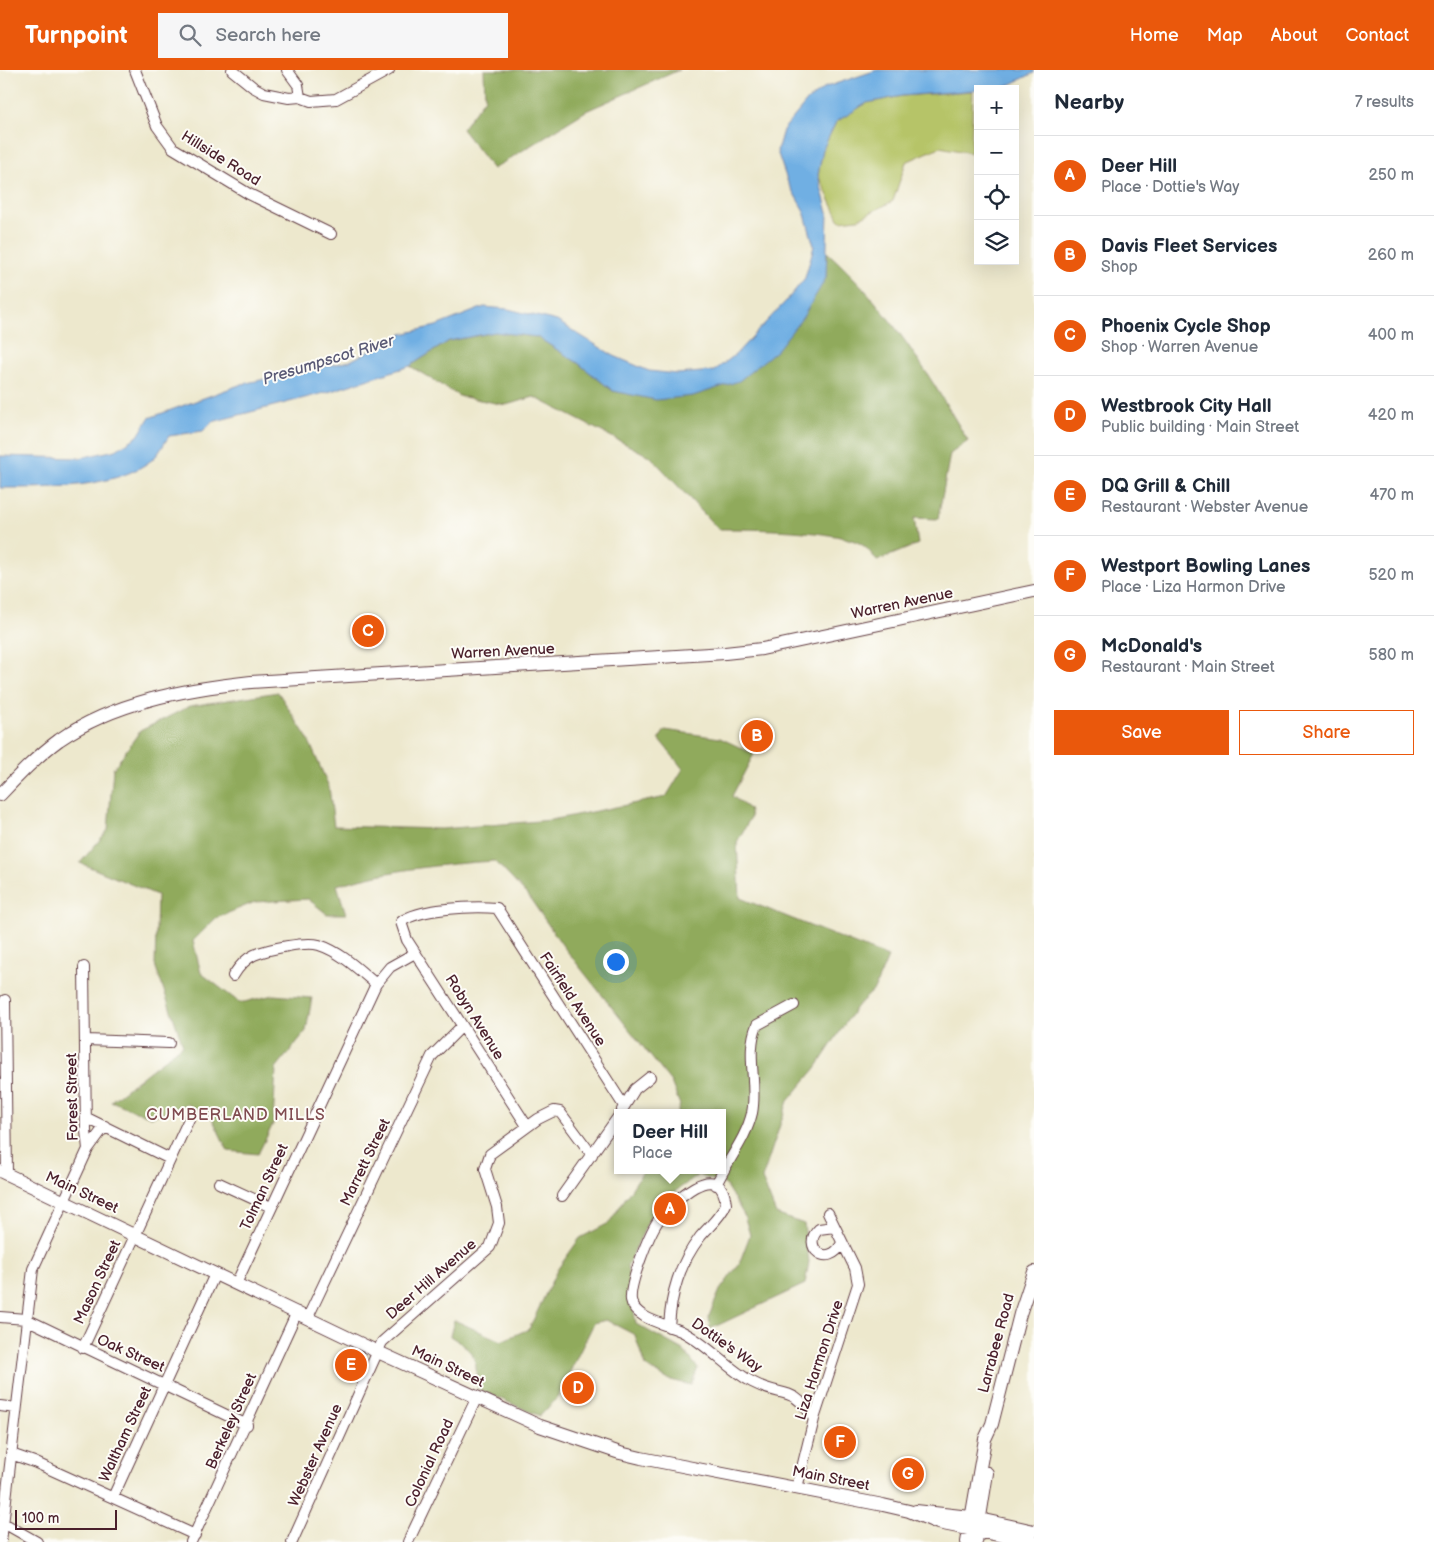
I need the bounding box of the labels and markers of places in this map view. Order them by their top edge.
pin: C [352,612,384,650]
pin: B [741,717,773,755]
pin: A [654,1190,686,1228]
pin: E [335,1346,367,1384]
pin: D [562,1369,594,1407]
pin: F [824,1423,856,1461]
pin: G [892,1455,924,1493]

